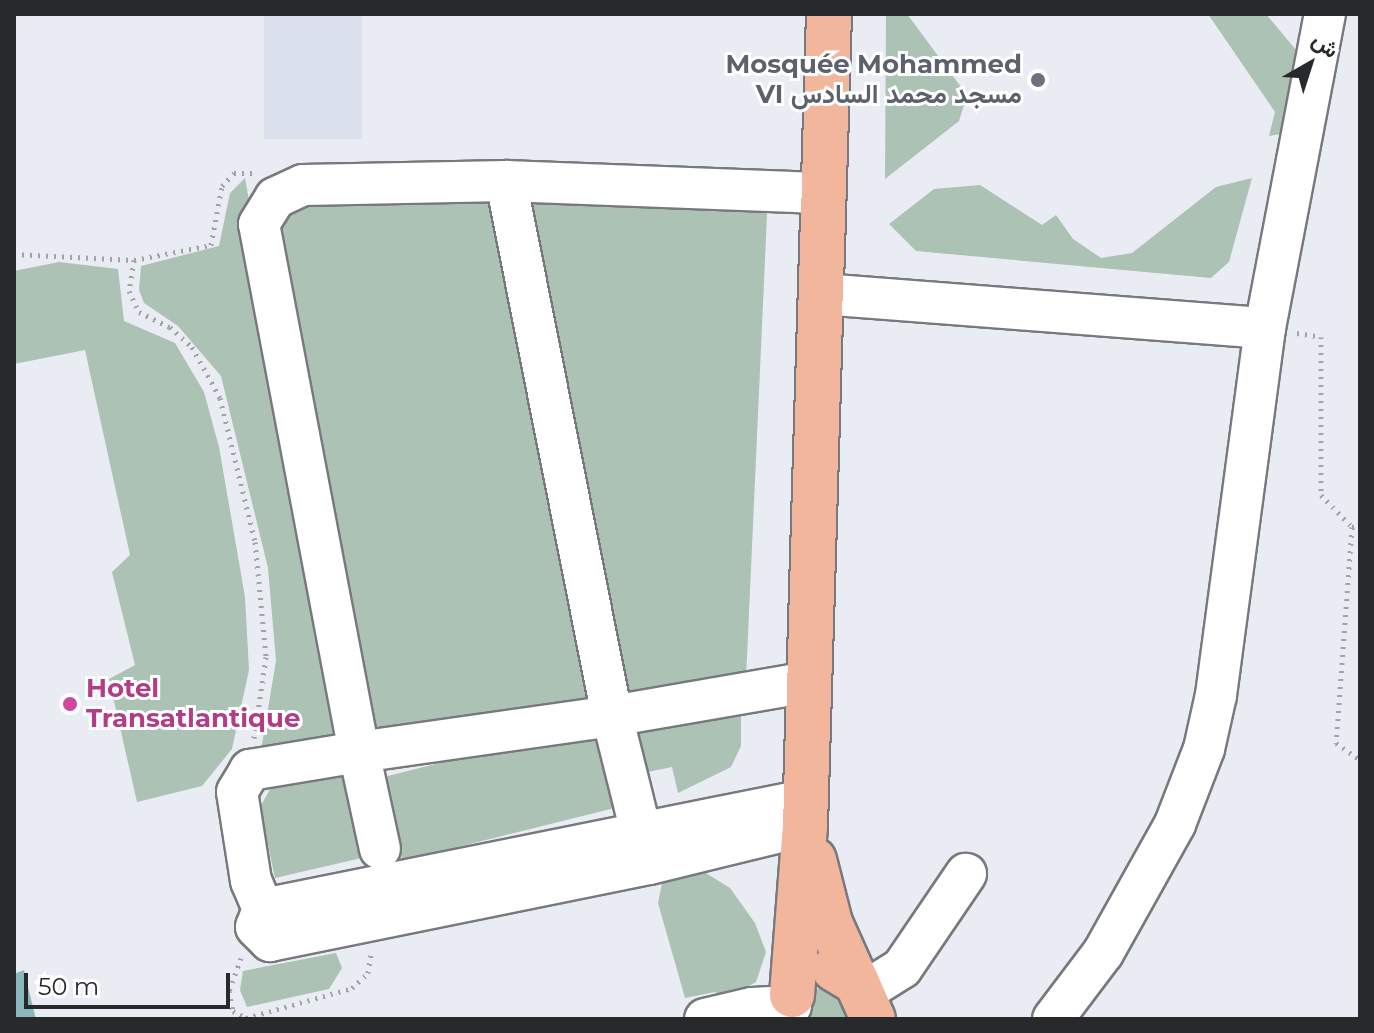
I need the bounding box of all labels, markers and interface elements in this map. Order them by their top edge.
north arrow [1270,24,1350,104]
text: ش [1307,26,1344,64]
place label: Mosquée Mohammed VI مسجد محمد السادس [725,49,1022,110]
marker: Mosquée Mohammed VI مسجد محمد السادس [1029,71,1047,89]
place label: Hotel Transatlantique [86,673,300,734]
marker: Hotel Transatlantique [61,695,79,713]
scale bar [28,957,234,1007]
text: 50 m [38,972,99,1001]

